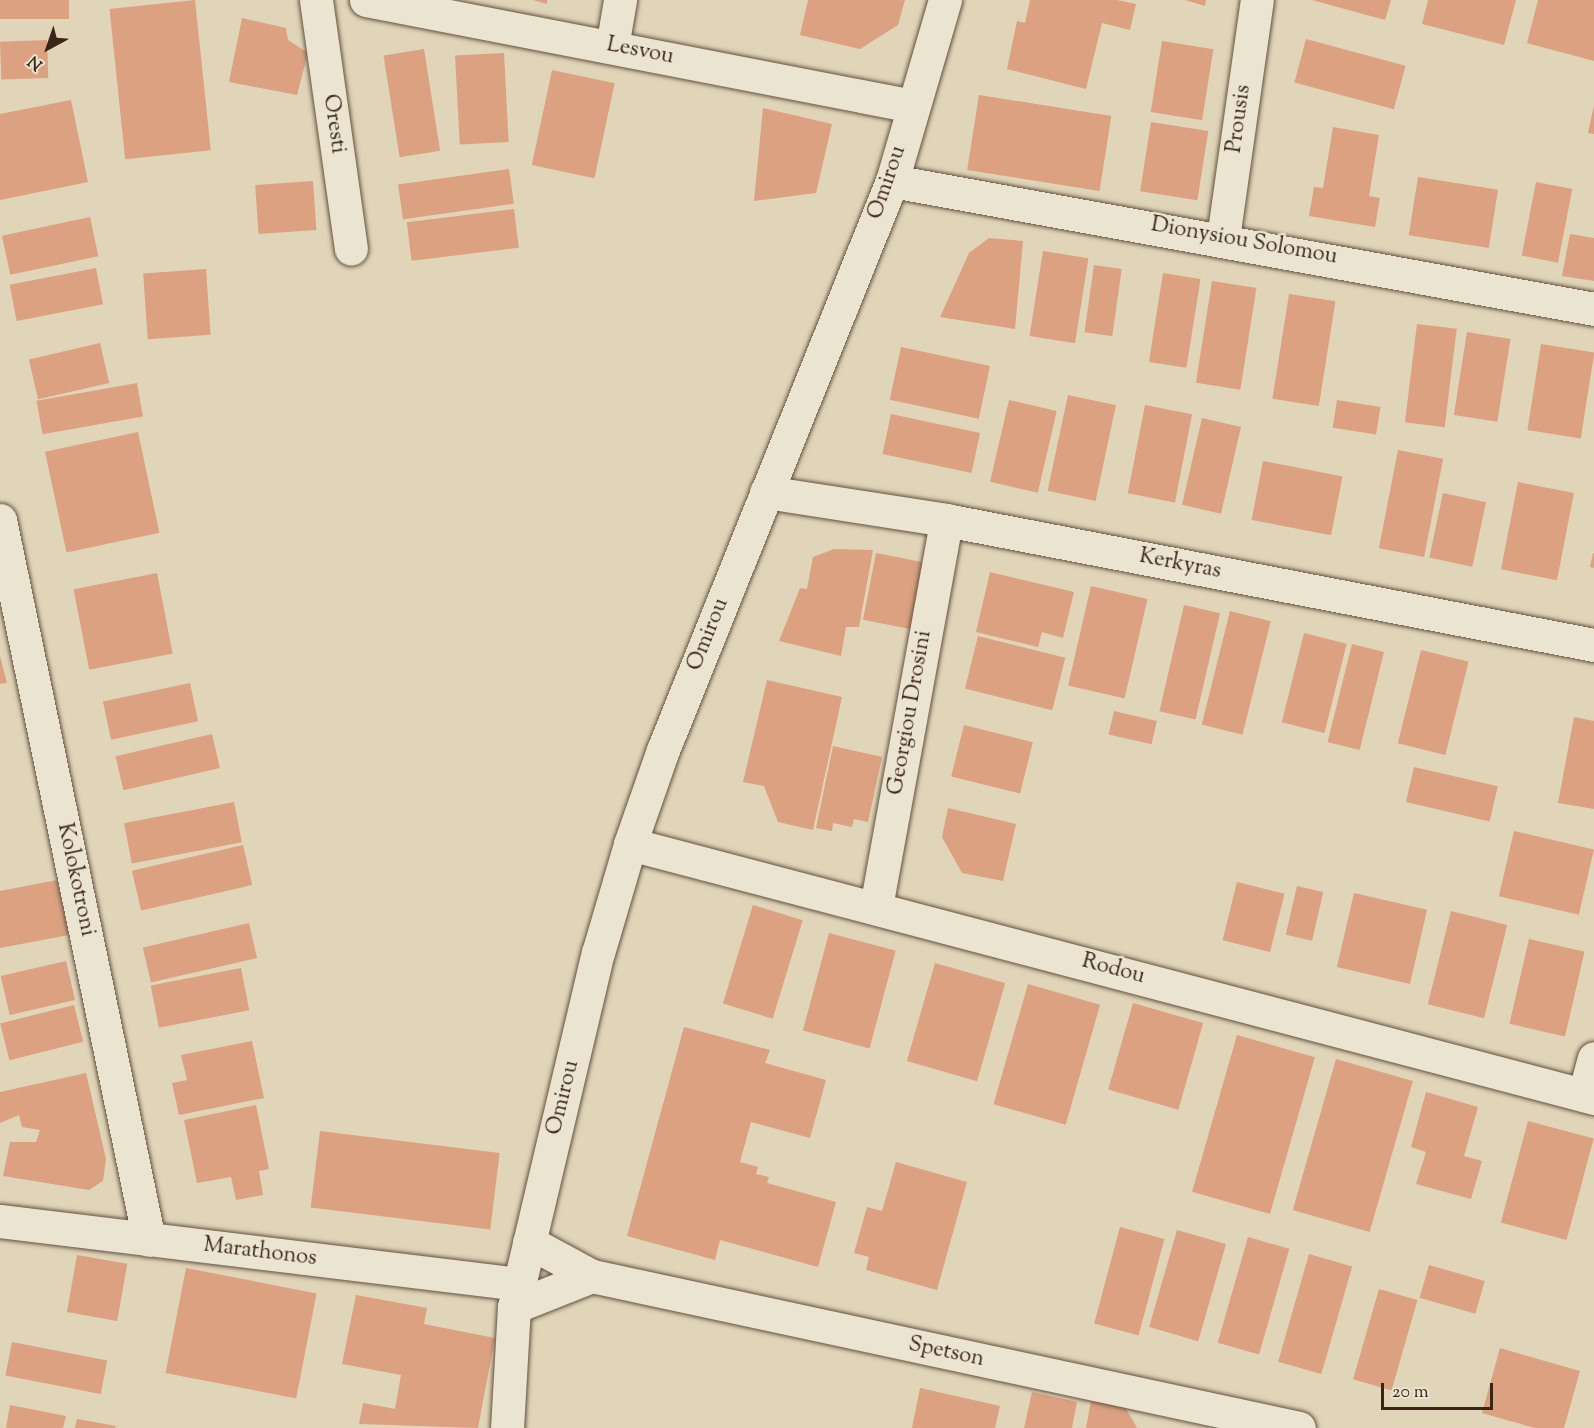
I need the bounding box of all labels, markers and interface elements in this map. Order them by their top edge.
north arrow [18,18,78,78]
street label: Lesvou [604,33,676,71]
text: N [24,49,48,75]
street label: Prousis [1222,83,1258,155]
street label: Oresti [316,93,350,155]
street label: Omirou [863,143,913,223]
street label: Dionysiou Solomou [1149,213,1339,271]
street label: Kerkyras [1137,544,1223,586]
street label: Omirou [683,595,735,675]
street label: Georgiou Drosini [884,629,938,797]
street label: Kolokotroni [50,821,100,939]
street label: Rodou [1079,949,1147,991]
street label: Omirou [542,1058,586,1138]
street label: Marathonos [202,1233,318,1273]
street label: Spetson [906,1332,986,1374]
scale bar [1384,1371,1496,1409]
text: 20 m [1392,1380,1429,1406]

